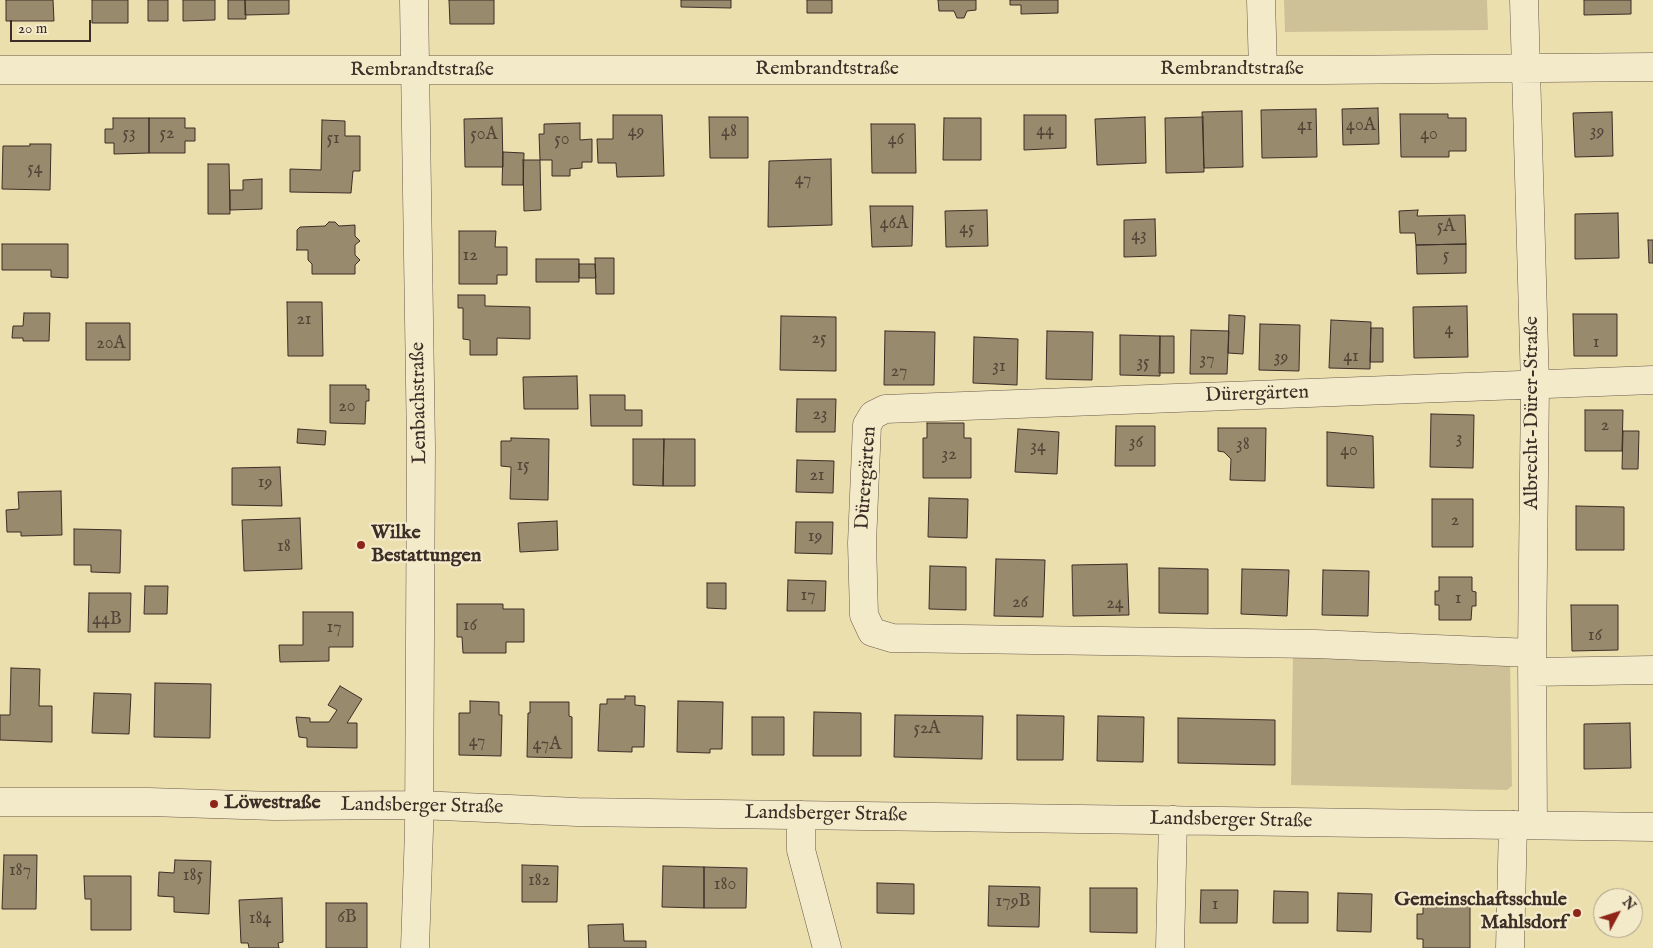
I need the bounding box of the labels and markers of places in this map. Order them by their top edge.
place label: Wilke Bestattungen [371,522,481,569]
marker: Wilke Bestattungen [355,539,367,551]
place label: Löwestraße [224,792,321,816]
marker: Löwestraße [208,798,220,810]
place label: Gemeinschaftsschule Mahlsdorf [1394,889,1567,936]
marker: Gemeinschaftsschule Mahlsdorf [1571,907,1583,919]

